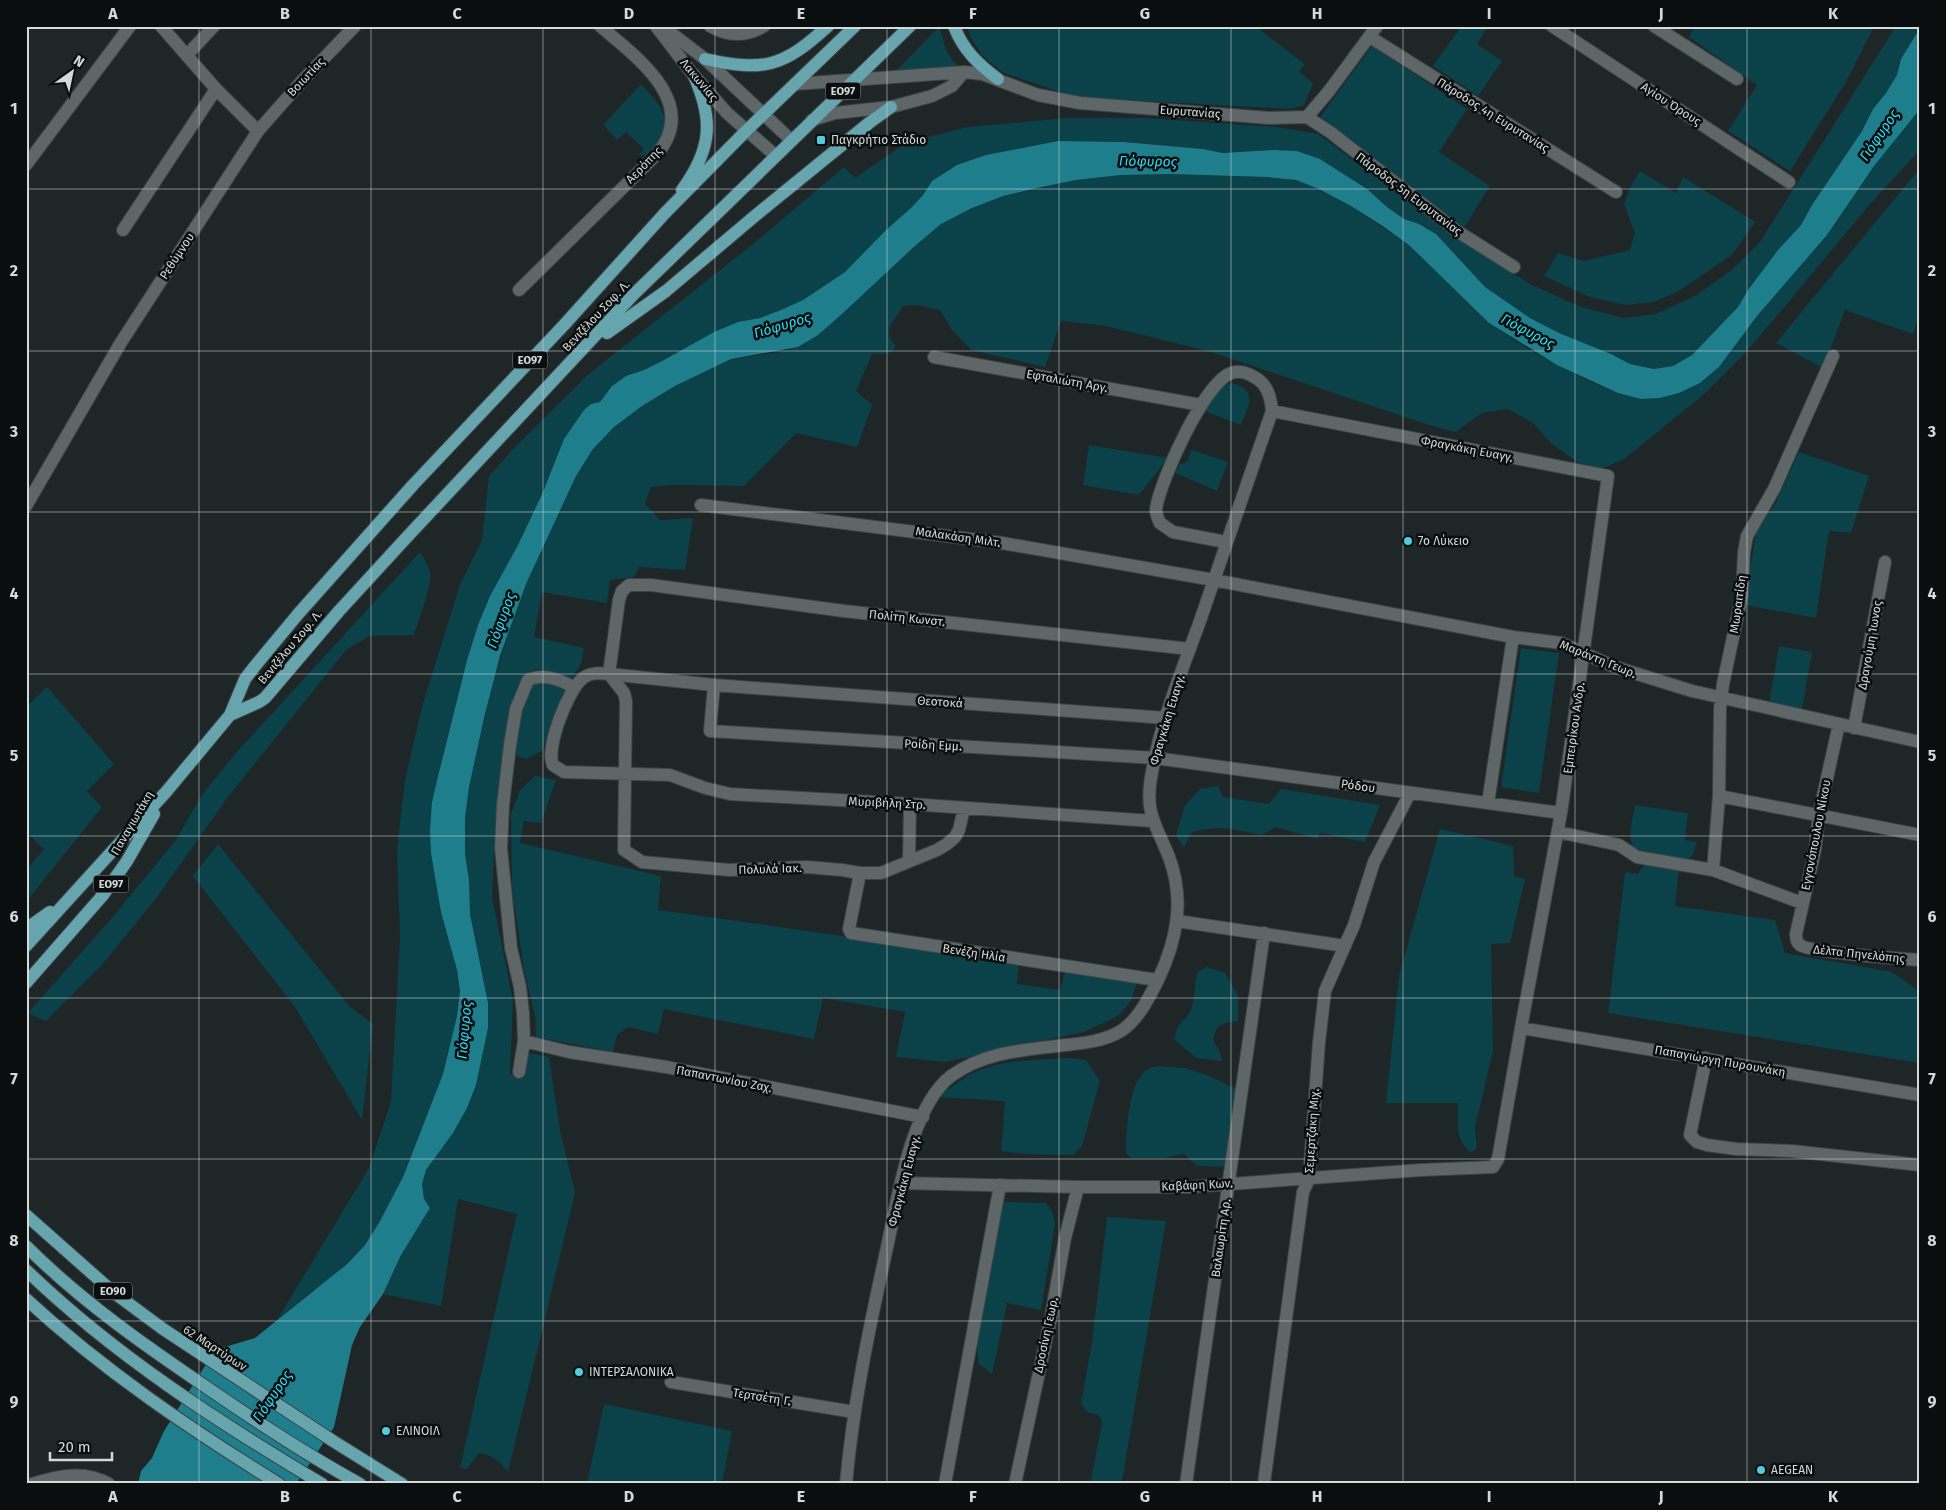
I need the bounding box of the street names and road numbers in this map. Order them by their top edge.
street label: Βοιωτίας [284,54,328,99]
street label: Λακωνίας [677,56,721,104]
street label: Πάροδος 4η Ευρυτανίας [1434,75,1552,155]
street label: Αγίου Όρους [1638,79,1704,129]
road number: ΕΟ97 [826,82,860,100]
street label: Ευρυτανίας [1159,103,1221,121]
street label: Αερόπης [623,143,665,186]
street label: Πάροδος 5η Ευρυτανίας [1353,150,1465,239]
street label: Ρεθύμνου [157,230,197,282]
street label: Βενιζέλου Σοφ. Λ. [559,277,633,354]
road number: ΕΟ97 [512,352,548,368]
street label: Εφταλιώτη Αργ. [1025,367,1109,395]
street label: Φραγκάκη Ευαγγ. [1420,433,1514,465]
street label: Μαλακάση Μιλτ. [915,524,1001,550]
street label: Μωραιτίδη [1727,574,1749,634]
street label: Δραγούμη Ίωνος [1855,599,1885,691]
street label: Βενιζέλου Σοφ. Λ. [255,607,325,687]
street label: Πολίτη Κωνστ. [868,607,946,629]
street label: Μαράντη Γεωρ. [1558,637,1638,681]
street label: Φραγκάκη Ευαγγ. [1147,673,1187,767]
street label: Εμπειρίκου Ανδρ. [1561,681,1587,775]
street label: Θεοτοκά [917,693,963,711]
street label: Ροίδη Εμμ. [904,737,962,754]
street label: Ρόδου [1340,777,1376,795]
street label: Εγγονόπουλου Νίκου [1798,778,1834,892]
street label: Παναγιωτάκη [108,788,156,858]
street label: Μυριβήλη Στρ. [848,794,926,812]
street label: Πολυλά Ιακ. [738,861,802,877]
road number: ΕΟ97 [94,876,128,892]
street label: Βενέζη Ηλία [942,941,1006,965]
street label: Δέλτα Πηνελόπης [1812,942,1906,966]
street label: Παπαγιώργη Πυρουνάκη [1653,1043,1787,1079]
street label: Παπαντωνίου Ζαχ. [675,1063,773,1095]
street label: Σεμερτζάκη Μιχ. [1302,1088,1322,1174]
street label: Φραγκάκη Ευαγγ. [885,1134,923,1228]
street label: Καβάφη Κων. [1161,1176,1233,1194]
street label: Βαλαωρίτη Αρ. [1209,1198,1233,1278]
road number: ΕΟ90 [94,1282,132,1300]
street label: Δροσίνη Γεωρ. [1031,1296,1061,1374]
street label: 62 Μαρτύρων [181,1322,250,1374]
street label: Τερτσέτη Γ. [732,1385,792,1409]

